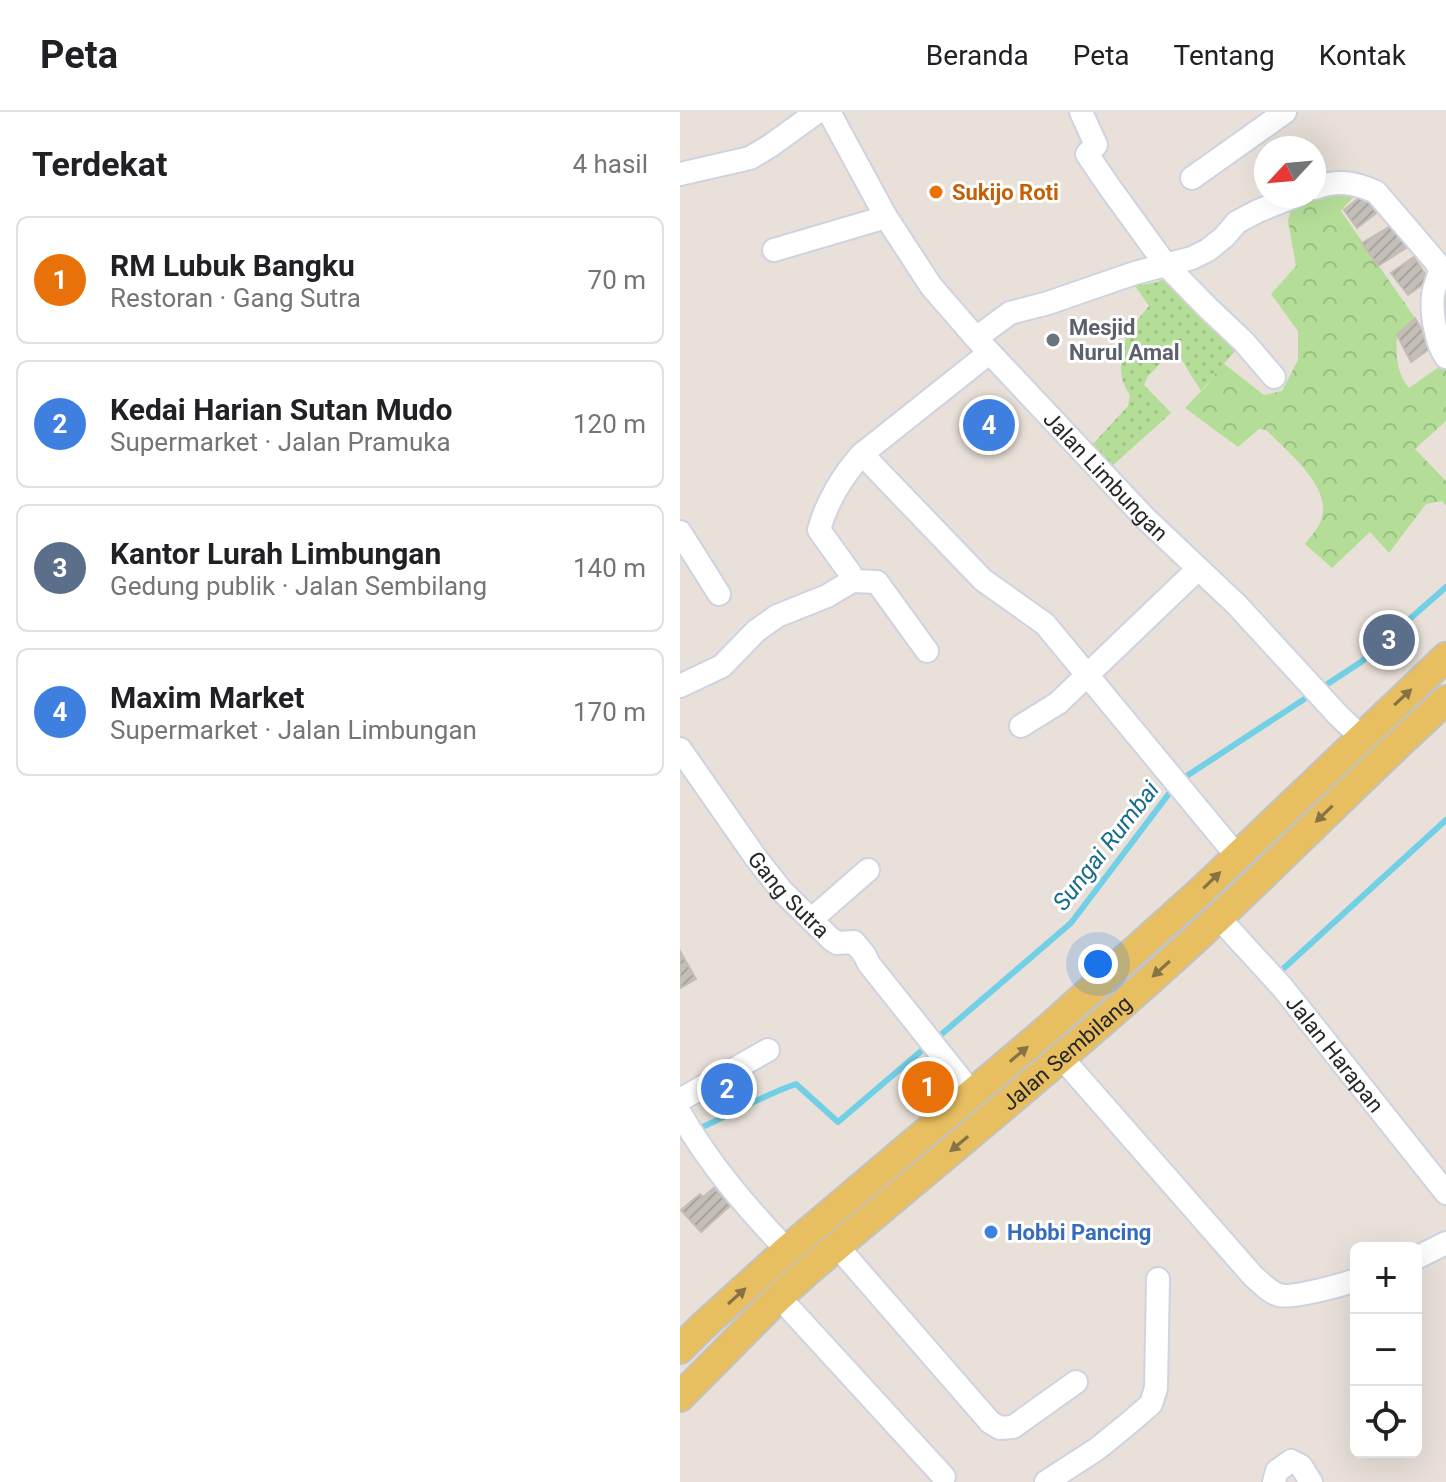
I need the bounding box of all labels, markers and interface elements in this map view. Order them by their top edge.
text: Peta [40,33,118,77]
text: Beranda [926,39,1029,72]
text: Peta [1073,39,1130,72]
text: Tentang [1174,39,1275,72]
text: Kontak [1319,39,1406,72]
north arrow [1254,136,1326,208]
text: Terdekat [32,144,167,184]
text: 4 hasil [572,149,648,179]
place label: Sukijo Roti [952,180,1059,205]
marker: Sukijo Roti [927,183,945,201]
text: RM Lubuk Bangku [110,248,355,283]
text: 1 [53,265,67,295]
text: 70 m [588,265,646,295]
text: Restoran · Gang Sutra [110,283,361,313]
place label: Mesjid Nurul Amal [1069,315,1180,365]
marker: Mesjid Nurul Amal [1044,331,1062,349]
text: Kedai Harian Sutan Mudo [110,392,452,427]
pin: 4 [963,395,1015,455]
street label: Jalan Limbungan [1039,406,1173,546]
text: 2 [53,409,67,439]
text: 120 m [573,409,646,439]
text: Supermarket · Jalan Pramuka [110,427,451,457]
text: Kantor Lurah Limbungan [110,536,441,571]
text: 3 [53,553,67,583]
text: 140 m [573,553,646,583]
text: Gedung publik · Jalan Sembilang [110,571,487,601]
pin: 3 [1363,610,1415,670]
text: Maxim Market [110,680,304,715]
one-way arrow [1394,688,1413,706]
text: 4 [53,697,67,727]
text: 170 m [573,697,646,727]
text: Supermarket · Jalan Limbungan [110,715,477,745]
water label: Sungai Rumbai [1047,776,1165,916]
one-way arrow [1315,805,1334,823]
street label: Gang Sutra [743,846,835,943]
one-way arrow [1202,871,1221,890]
your location [1078,944,1118,984]
one-way arrow [1151,960,1170,978]
street label: Jalan Sembilang [997,990,1136,1115]
street label: Jalan Harapan [1281,990,1389,1117]
one-way arrow [1009,1046,1029,1063]
pin: 1 [902,1057,954,1117]
pin: 2 [701,1059,753,1119]
one-way arrow [950,1135,970,1152]
place label: Hobbi Pancing [1007,1220,1151,1245]
marker: Hobbi Pancing [982,1223,1000,1241]
map controls [1350,1242,1422,1458]
button: + [1350,1242,1422,1314]
one-way arrow [727,1287,746,1305]
button: − [1350,1314,1422,1386]
button: locate [1350,1386,1422,1458]

